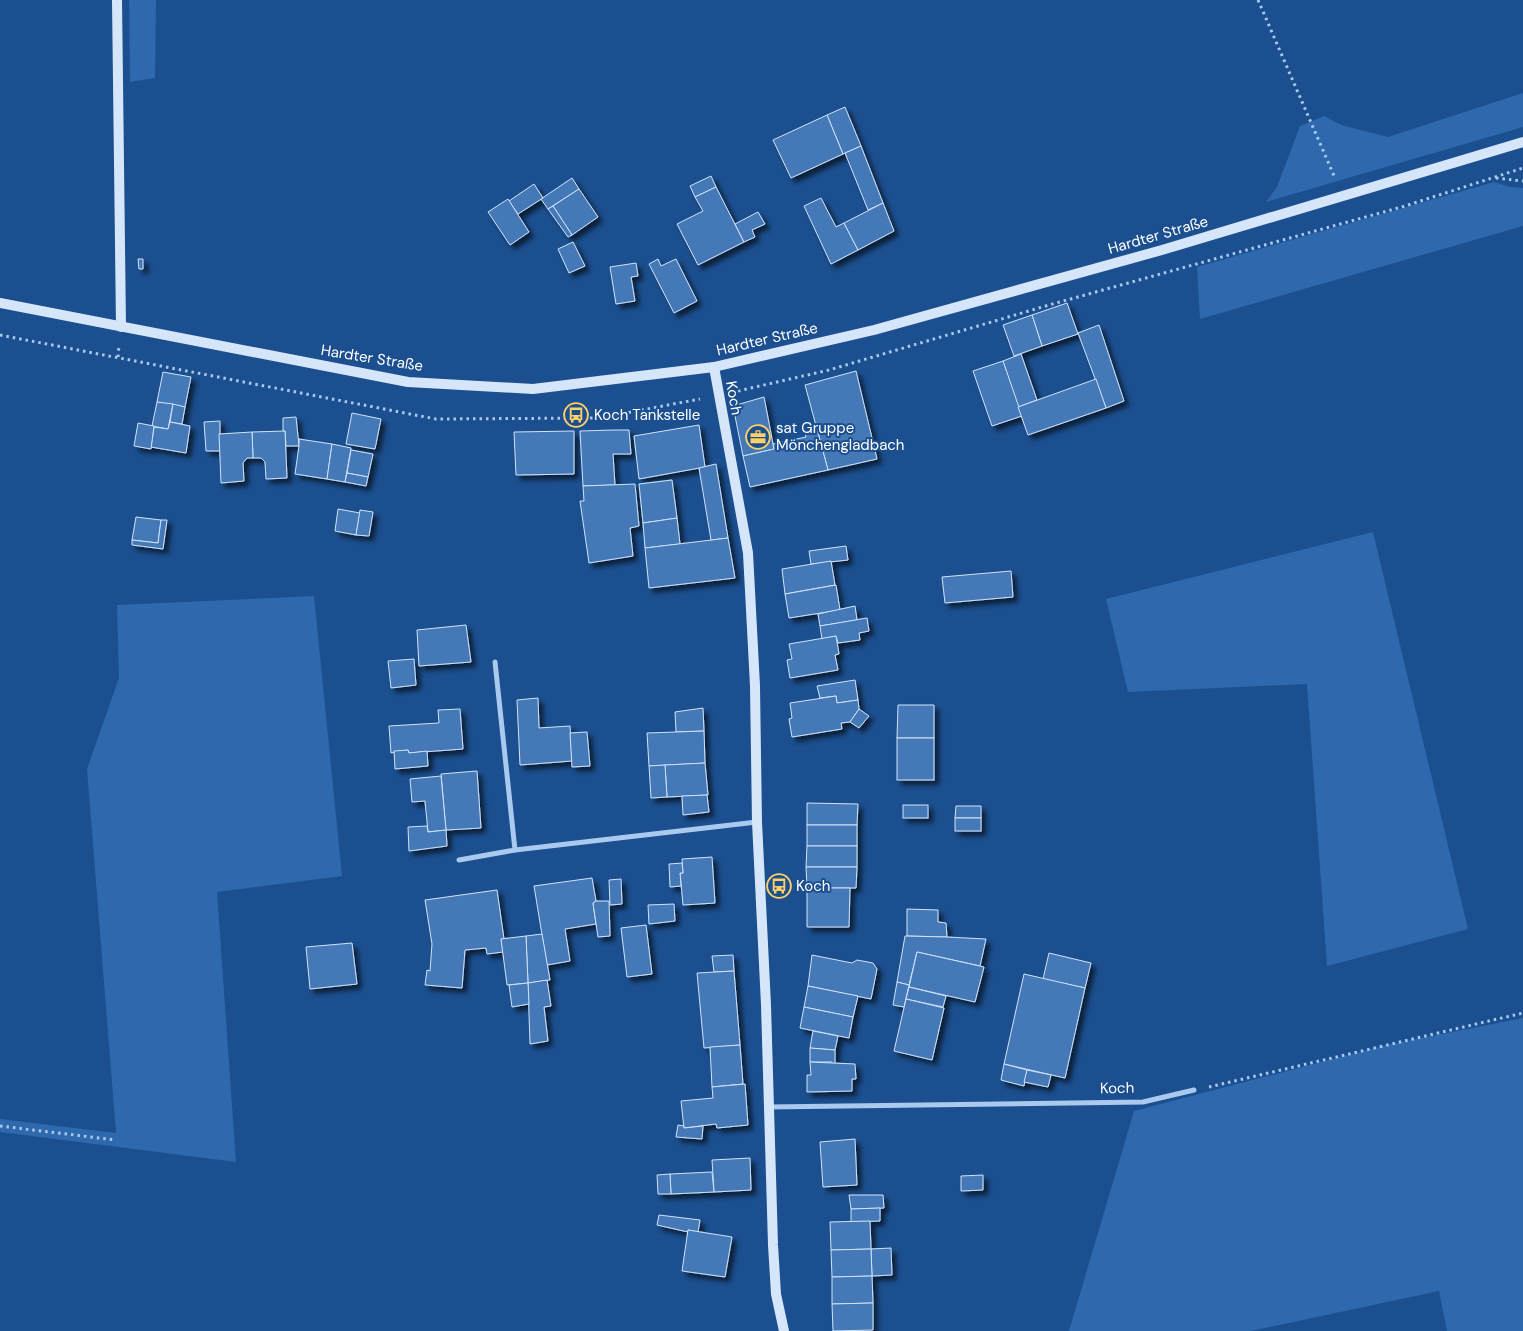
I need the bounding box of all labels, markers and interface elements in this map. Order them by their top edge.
street label: Hardter Straße [1106,211,1210,259]
street label: Hardter Straße [714,318,820,360]
street label: Hardter Straße [319,340,425,376]
street label: Koch [721,379,747,417]
bus stop icon: Koch Tankstelle [563,402,589,428]
place label: Koch Tankstelle [594,405,700,425]
place label: sat Gruppe Mönchengladbach [776,418,905,455]
office icon: sat Gruppe Mönchengladbach [745,424,771,450]
bus stop icon: Koch [766,873,792,899]
place label: Koch [796,876,830,896]
street label: Koch [1100,1078,1134,1098]

